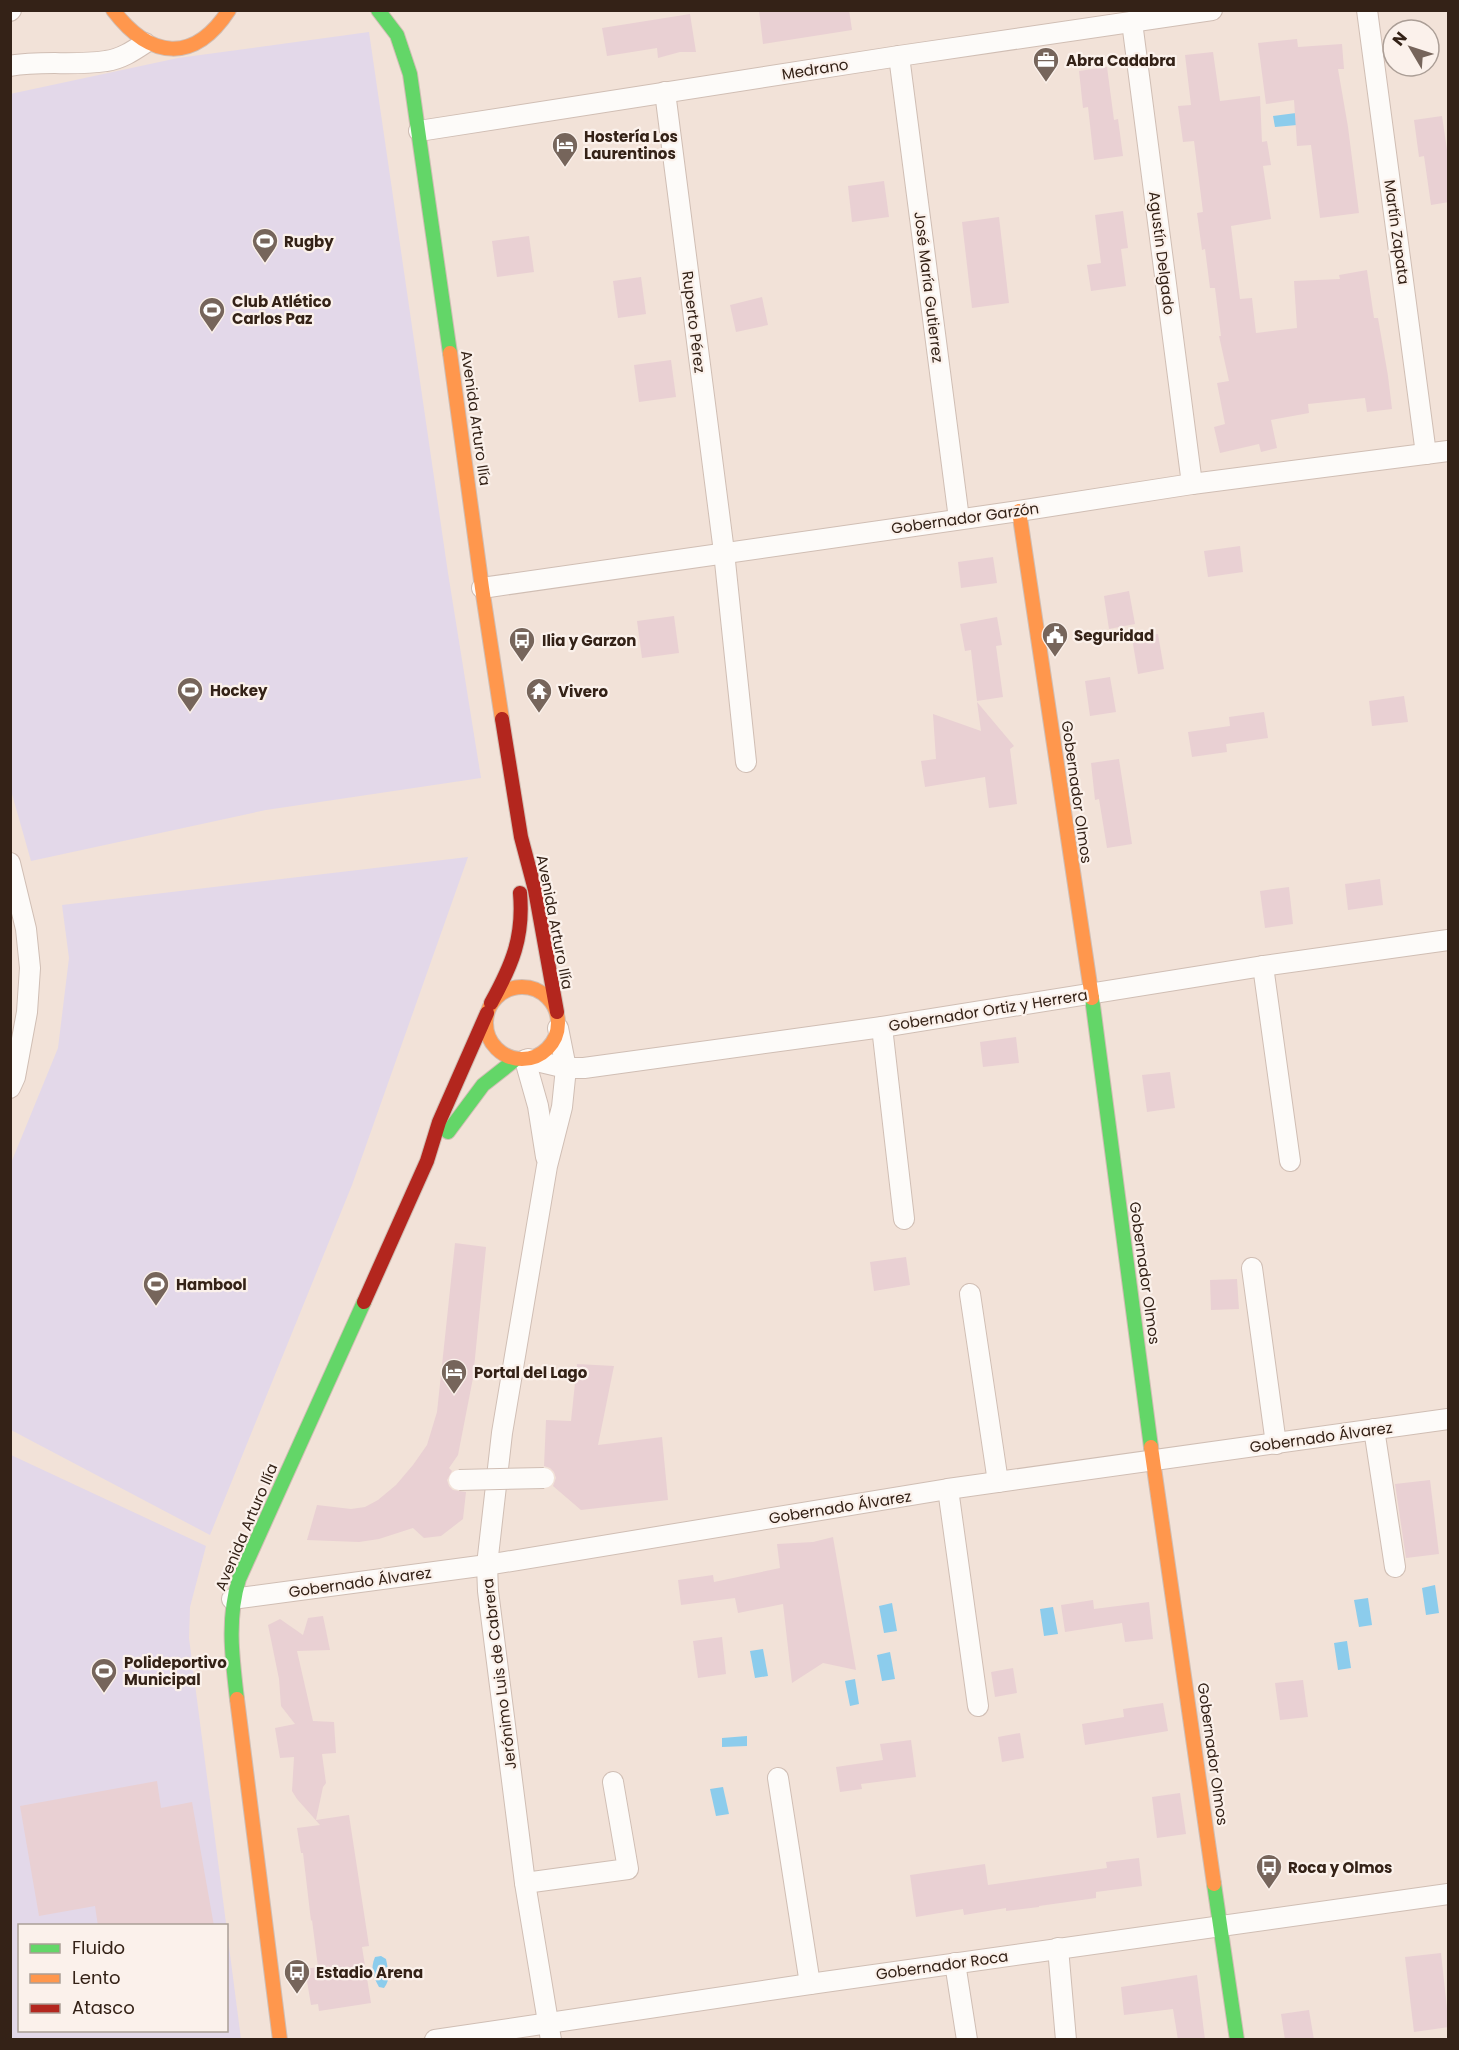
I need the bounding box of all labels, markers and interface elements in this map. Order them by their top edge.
north arrow [1381,18,1441,78]
text: N [1387,27,1412,51]
office icon: Abra Cadabra [1031,45,1061,83]
place label: Abra Cadabra [1066,50,1176,71]
street label: Medrano [780,53,850,85]
place label: Hostería Los Laurentinos [584,126,678,164]
hotel icon: Hostería Los Laurentinos [550,130,580,168]
street label: Martín Zapata [1379,178,1415,286]
street label: Agustín Delgado [1144,190,1180,316]
street label: José María Gutierrez [909,210,949,364]
sports icon: Rugby [250,226,280,264]
place label: Rugby [284,231,334,252]
street label: Ruperto Pérez [677,270,711,374]
place label: Club Atlético Carlos Paz [232,291,332,329]
sports icon: Club Atlético Carlos Paz [197,295,227,333]
street label: Avenida Arturo Ilía [456,349,496,487]
street label: Gobernador Garzón [890,497,1040,539]
public building icon: Seguridad [1040,620,1070,658]
bus stop icon: Ilia y Garzon [507,625,537,663]
place label: Seguridad [1074,625,1154,646]
place label: Ilia y Garzon [542,630,636,651]
sports icon: Hockey [175,675,205,713]
temple icon: Vivero [524,676,554,714]
place label: Hockey [210,680,268,701]
place label: Vivero [558,681,608,702]
street label: Gobernador Olmos [1057,719,1097,865]
street label: Avenida Arturo Ilía [532,853,578,991]
street label: Gobernador Ortiz y Herrera [887,984,1089,1036]
street label: Gobernador Olmos [1125,1200,1165,1346]
sports icon: Hambool [141,1269,171,1307]
place label: Hambool [176,1274,247,1295]
hotel icon: Portal del Lago [439,1357,469,1395]
place label: Portal del Lago [474,1362,588,1383]
street label: Gobernado Álvarez [1248,1417,1394,1457]
street label: Avenida Arturo Ilía [210,1460,282,1594]
street label: Gobernado Álvarez [767,1485,913,1529]
street label: Gobernado Álvarez [287,1562,433,1602]
street label: Jerónimo Luis de Cabrera [477,1577,521,1771]
place label: Polideportivo Municipal [124,1652,227,1690]
sports icon: Polideportivo Municipal [89,1656,119,1694]
street label: Gobernador Olmos [1193,1681,1233,1827]
bus stop icon: Roca y Olmos [1254,1852,1284,1890]
place label: Roca y Olmos [1288,1857,1392,1878]
legend [18,1924,228,2032]
text: Fluido [72,1935,125,1960]
street label: Gobernador Roca [875,1945,1009,1985]
bus stop icon: Estadio Arena [282,1957,312,1995]
place label: Estadio Arena [316,1962,423,1983]
text: Lento [72,1965,121,1990]
text: Atasco [72,1995,135,2020]

